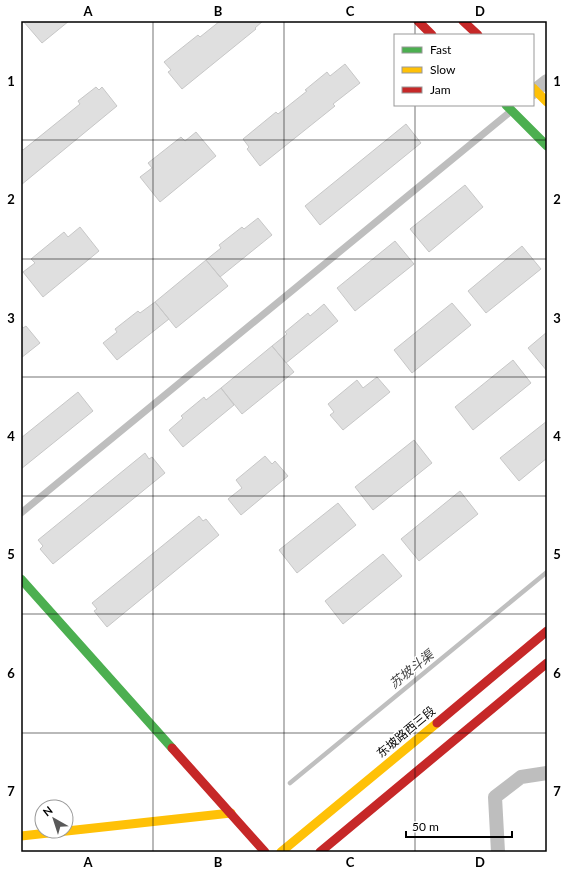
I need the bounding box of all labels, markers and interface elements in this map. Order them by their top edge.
text: A [82,3,93,19]
text: B [214,3,223,19]
text: C [346,3,355,19]
text: D [475,3,485,19]
legend [394,34,534,106]
text: Fast [430,42,452,57]
text: Slow [430,62,456,77]
text: 1 [7,73,15,89]
text: 1 [553,73,561,89]
text: Jam [430,82,451,97]
text: 2 [7,191,15,207]
text: 2 [553,191,561,207]
text: 3 [7,310,15,326]
text: 3 [553,310,561,326]
text: 4 [7,428,15,444]
text: 4 [553,428,561,444]
text: 5 [7,546,15,562]
text: 5 [553,546,561,562]
water label: 苏坡斗渠 [386,645,438,692]
text: 6 [7,665,15,681]
text: 6 [553,665,561,681]
street label: 东坡路西三段 [373,703,438,761]
text: 7 [7,783,15,799]
text: 7 [553,783,561,799]
north arrow [34,799,74,839]
text: N [40,803,55,819]
scale bar [406,813,512,839]
text: 50 m [412,819,439,834]
text: A [82,854,93,870]
text: B [214,854,223,870]
text: C [346,854,355,870]
text: D [475,854,485,870]

